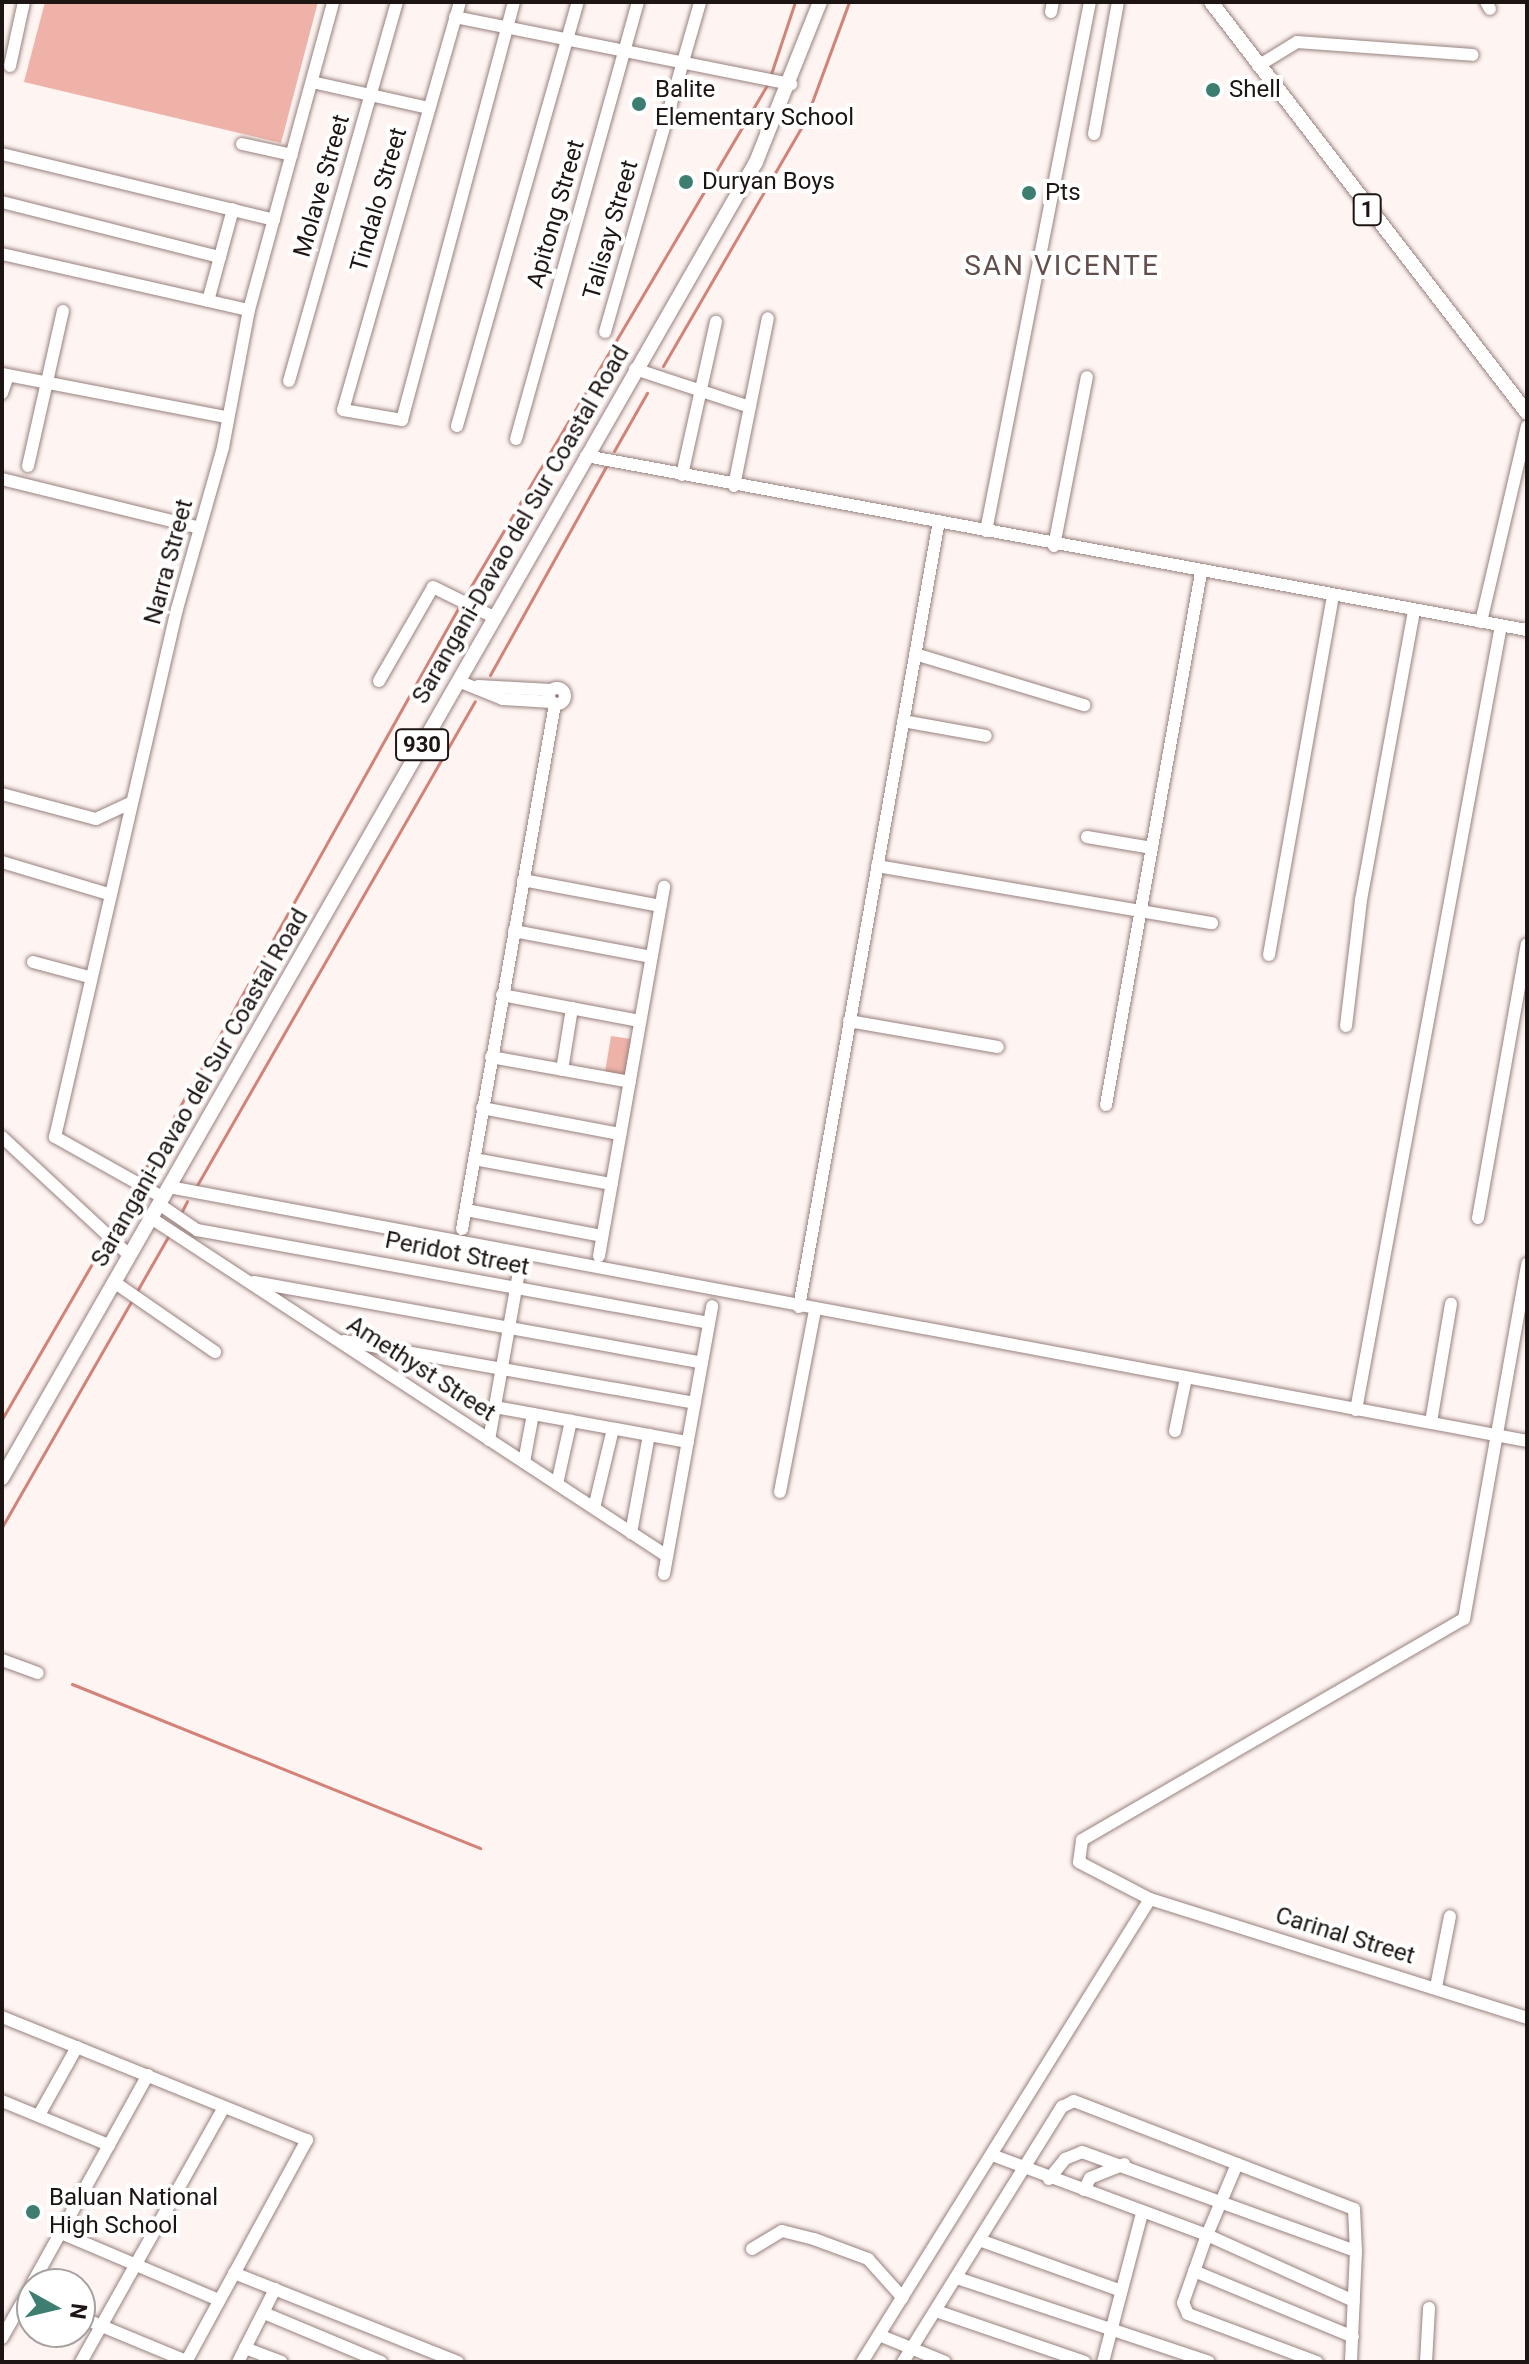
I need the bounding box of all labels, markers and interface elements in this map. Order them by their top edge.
place label: Balite Elementary School [655,76,854,132]
place label: Shell [1229,76,1281,104]
marker: Shell [1204,81,1222,99]
marker: Balite Elementary School [630,95,648,113]
street label: Molave Street [288,111,356,261]
street label: Tindalo Street [345,125,413,275]
street label: Apitong Street [521,137,591,291]
street label: Talisay Street [577,157,645,303]
place label: Duryan Boys [702,168,835,196]
marker: Duryan Boys [677,173,695,191]
place label: Pts [1045,179,1081,207]
marker: Pts [1020,184,1038,202]
road number: 1 [1351,192,1383,228]
district label: SAN VICENTE [964,249,1160,283]
street label: Sarangani-Davao del Sur Coastal Road [406,341,636,709]
street label: Narra Street [138,496,200,628]
road number: 930 [394,727,450,763]
street label: Sarangani-Davao del Sur Coastal Road [85,904,315,1272]
street label: Peridot Street [383,1226,531,1282]
street label: Amethyst Street [341,1310,501,1428]
street label: Carinal Street [1272,1901,1418,1971]
place label: Baluan National High School [49,2184,218,2240]
marker: Baluan National High School [24,2203,42,2221]
north arrow [16,2268,96,2348]
text: N [65,2302,92,2321]

